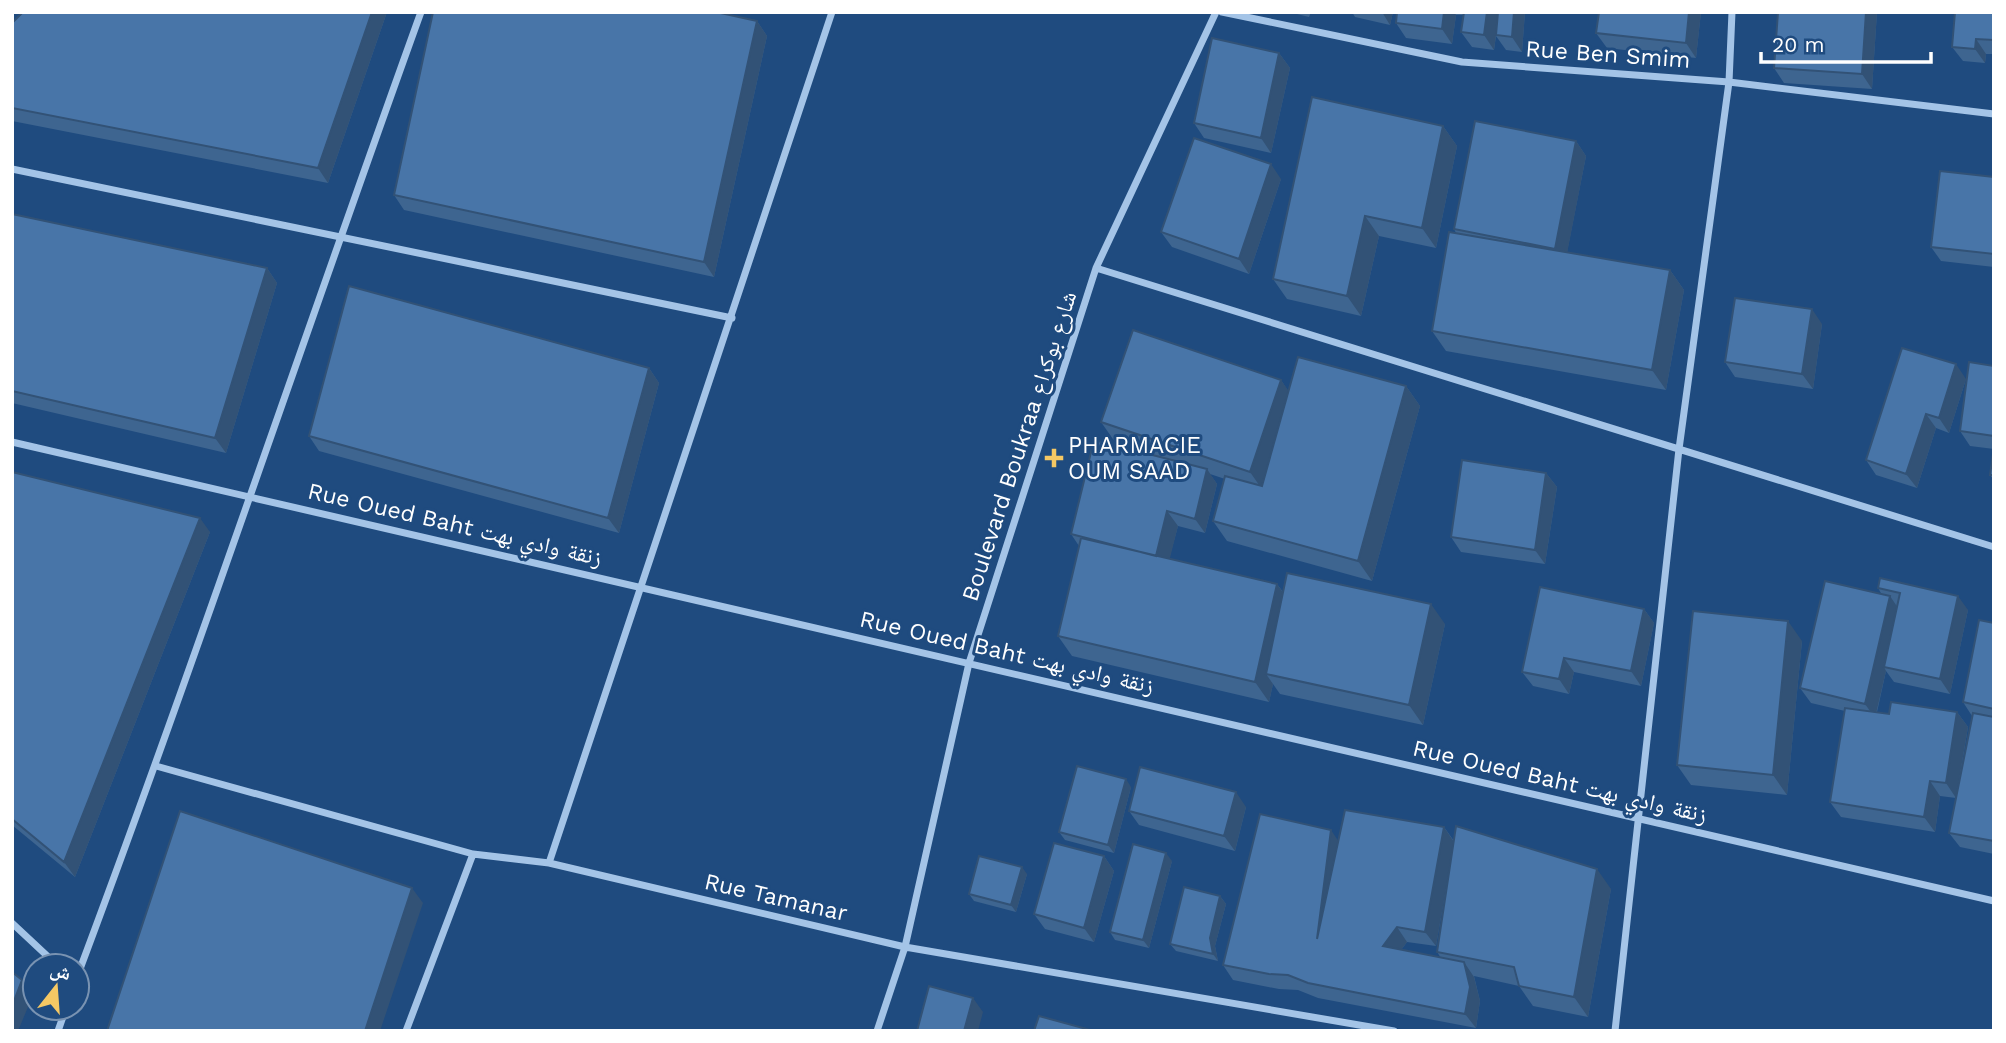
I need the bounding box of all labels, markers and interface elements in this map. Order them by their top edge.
scale bar [1761,21,1931,65]
text: 20 m [1772,32,1824,57]
street label: Rue Ben Smim [1525,35,1691,74]
street label: Boulevard Boukraa شارع بوكراع [957,288,1083,605]
place label: PHARMACIE OUM SAAD [1068,432,1201,485]
marker: PHARMACIE OUM SAAD [1046,450,1062,466]
street label: Rue Oued Baht زنقة وادي بهت [304,477,605,576]
street label: Rue Oued Baht زنقة وادي بهت [856,605,1157,704]
street label: Rue Oued Baht زنقة وادي بهت [1409,734,1710,833]
street label: Rue Tamanar [702,868,850,927]
north arrow [21,952,91,1022]
text: ش [48,957,74,985]

